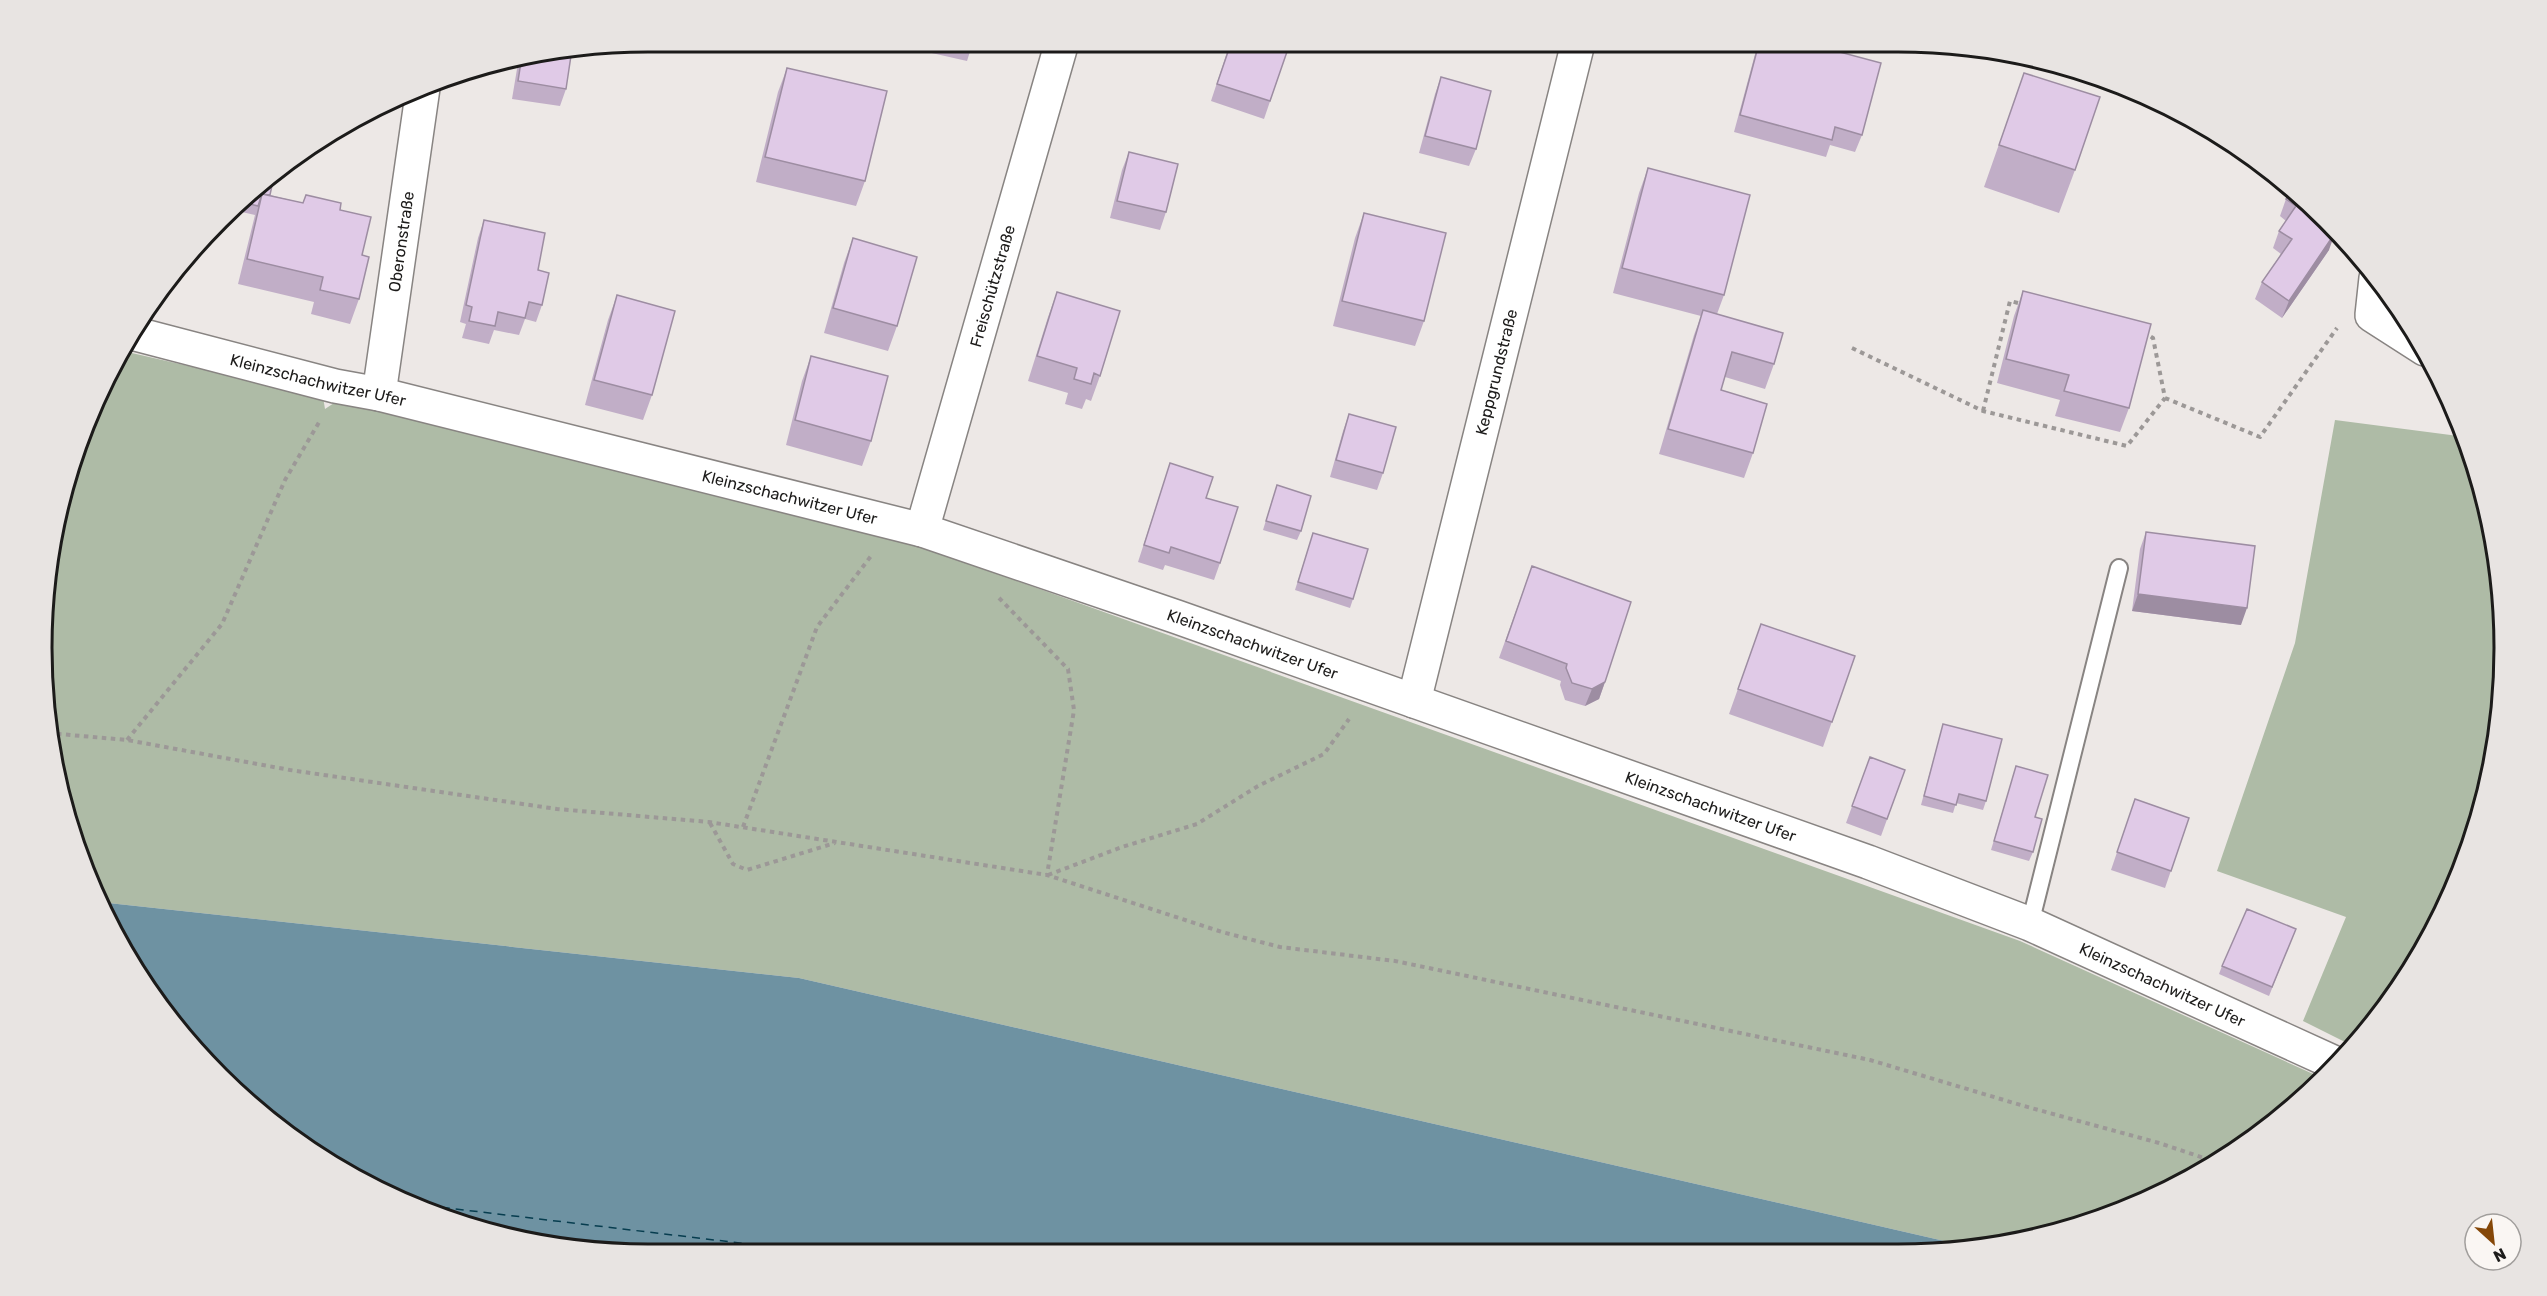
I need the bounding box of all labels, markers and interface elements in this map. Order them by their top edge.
street label: Oberonstraße [384,190,418,293]
street label: Freischützstraße [965,222,1019,349]
street label: Keppgrundstraße [1471,307,1521,437]
street label: Kleinzschachwitzer Ufer [228,350,408,410]
street label: Kleinzschachwitzer Ufer [700,466,880,528]
street label: Kleinzschachwitzer Ufer [1165,605,1341,683]
street label: Kleinzschachwitzer Ufer [1623,767,1799,845]
street label: Kleinzschachwitzer Ufer [2077,938,2248,1030]
north arrow [2463,1212,2523,1272]
text: N [2490,1244,2509,1266]

